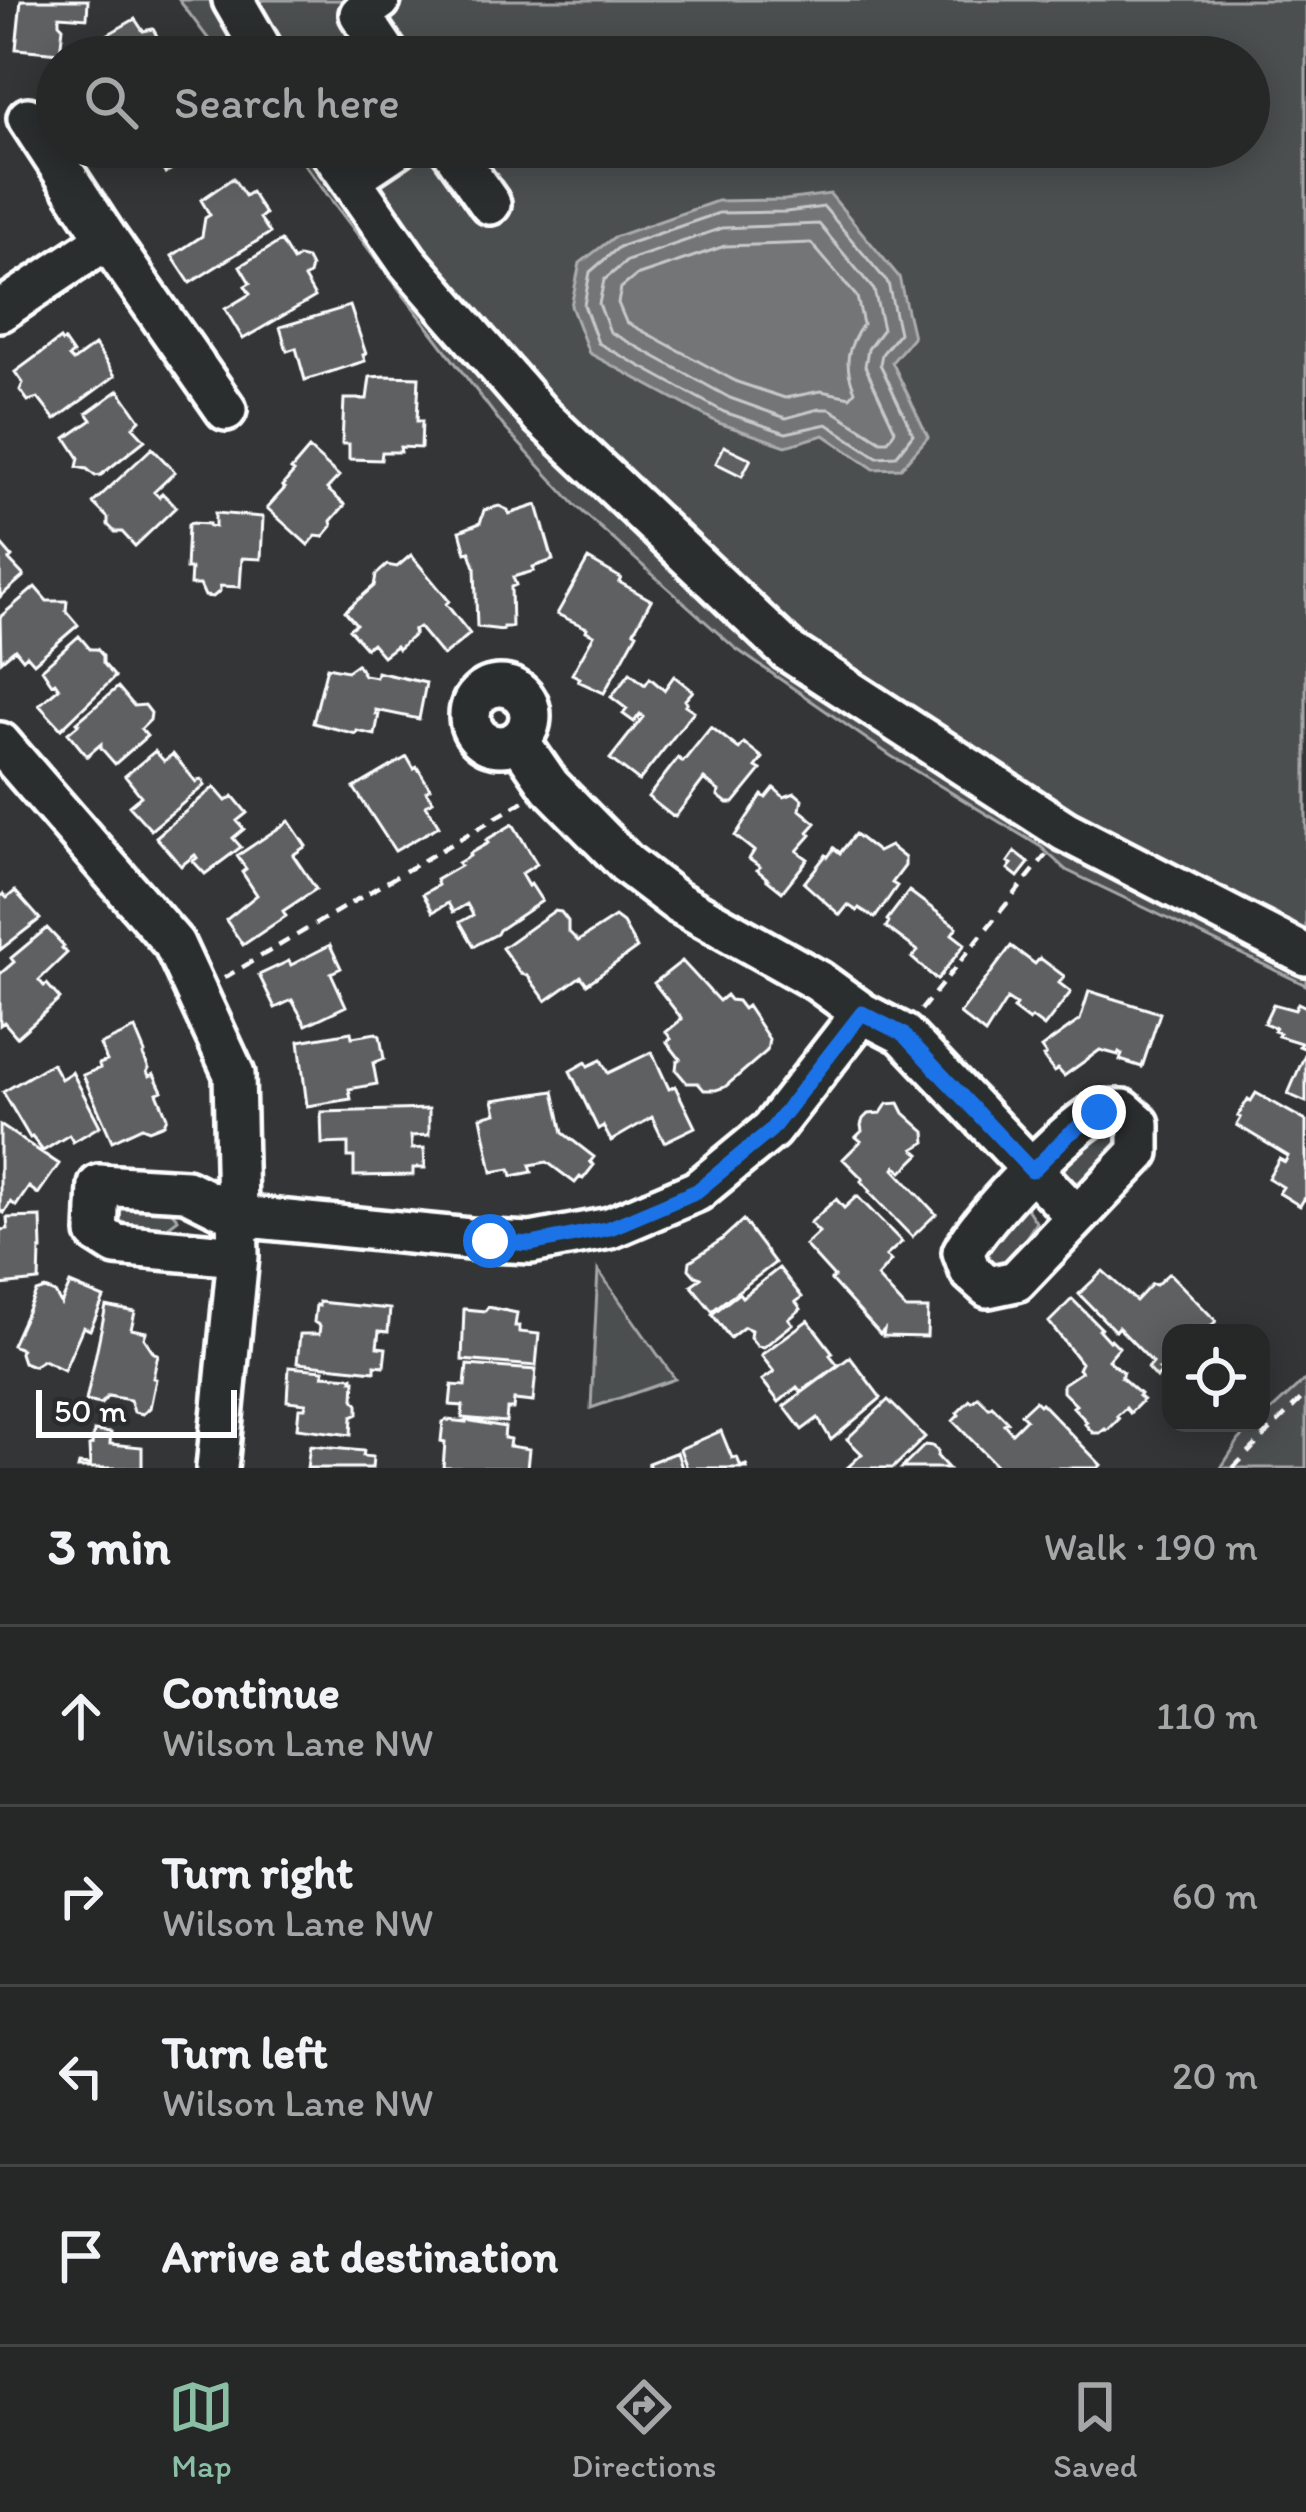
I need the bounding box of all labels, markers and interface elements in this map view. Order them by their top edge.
search box [36,36,1270,168]
icon: search [78,69,144,135]
text: Search here [174,75,400,129]
route end [1072,1085,1126,1139]
route start [463,1214,517,1268]
map controls [1162,1324,1270,1432]
button: locate [1162,1324,1270,1432]
scale bar [36,1384,237,1437]
text: 50 m [54,1391,127,1430]
text: 3 min [48,1516,170,1577]
text: Walk · 190 m [1044,1523,1258,1570]
text: Continue [162,1665,340,1719]
icon: ahead [48,1683,114,1749]
text: 110 m [1156,1692,1258,1739]
text: Wilson Lane NW [162,1719,433,1766]
text: Turn right [162,1845,353,1899]
icon: right [48,1863,114,1929]
text: 60 m [1172,1872,1258,1919]
text: Wilson Lane NW [162,1899,433,1946]
text: Turn left [162,2025,328,2079]
icon: left [48,2043,114,2109]
text: 20 m [1172,2052,1258,2099]
text: Wilson Lane NW [162,2079,433,2126]
icon: arrive [48,2223,114,2289]
text: Arrive at destination [162,2229,558,2283]
tab: Map [168,2374,234,2485]
tab: Directions [571,2374,716,2485]
tab: Saved [1053,2374,1138,2485]

